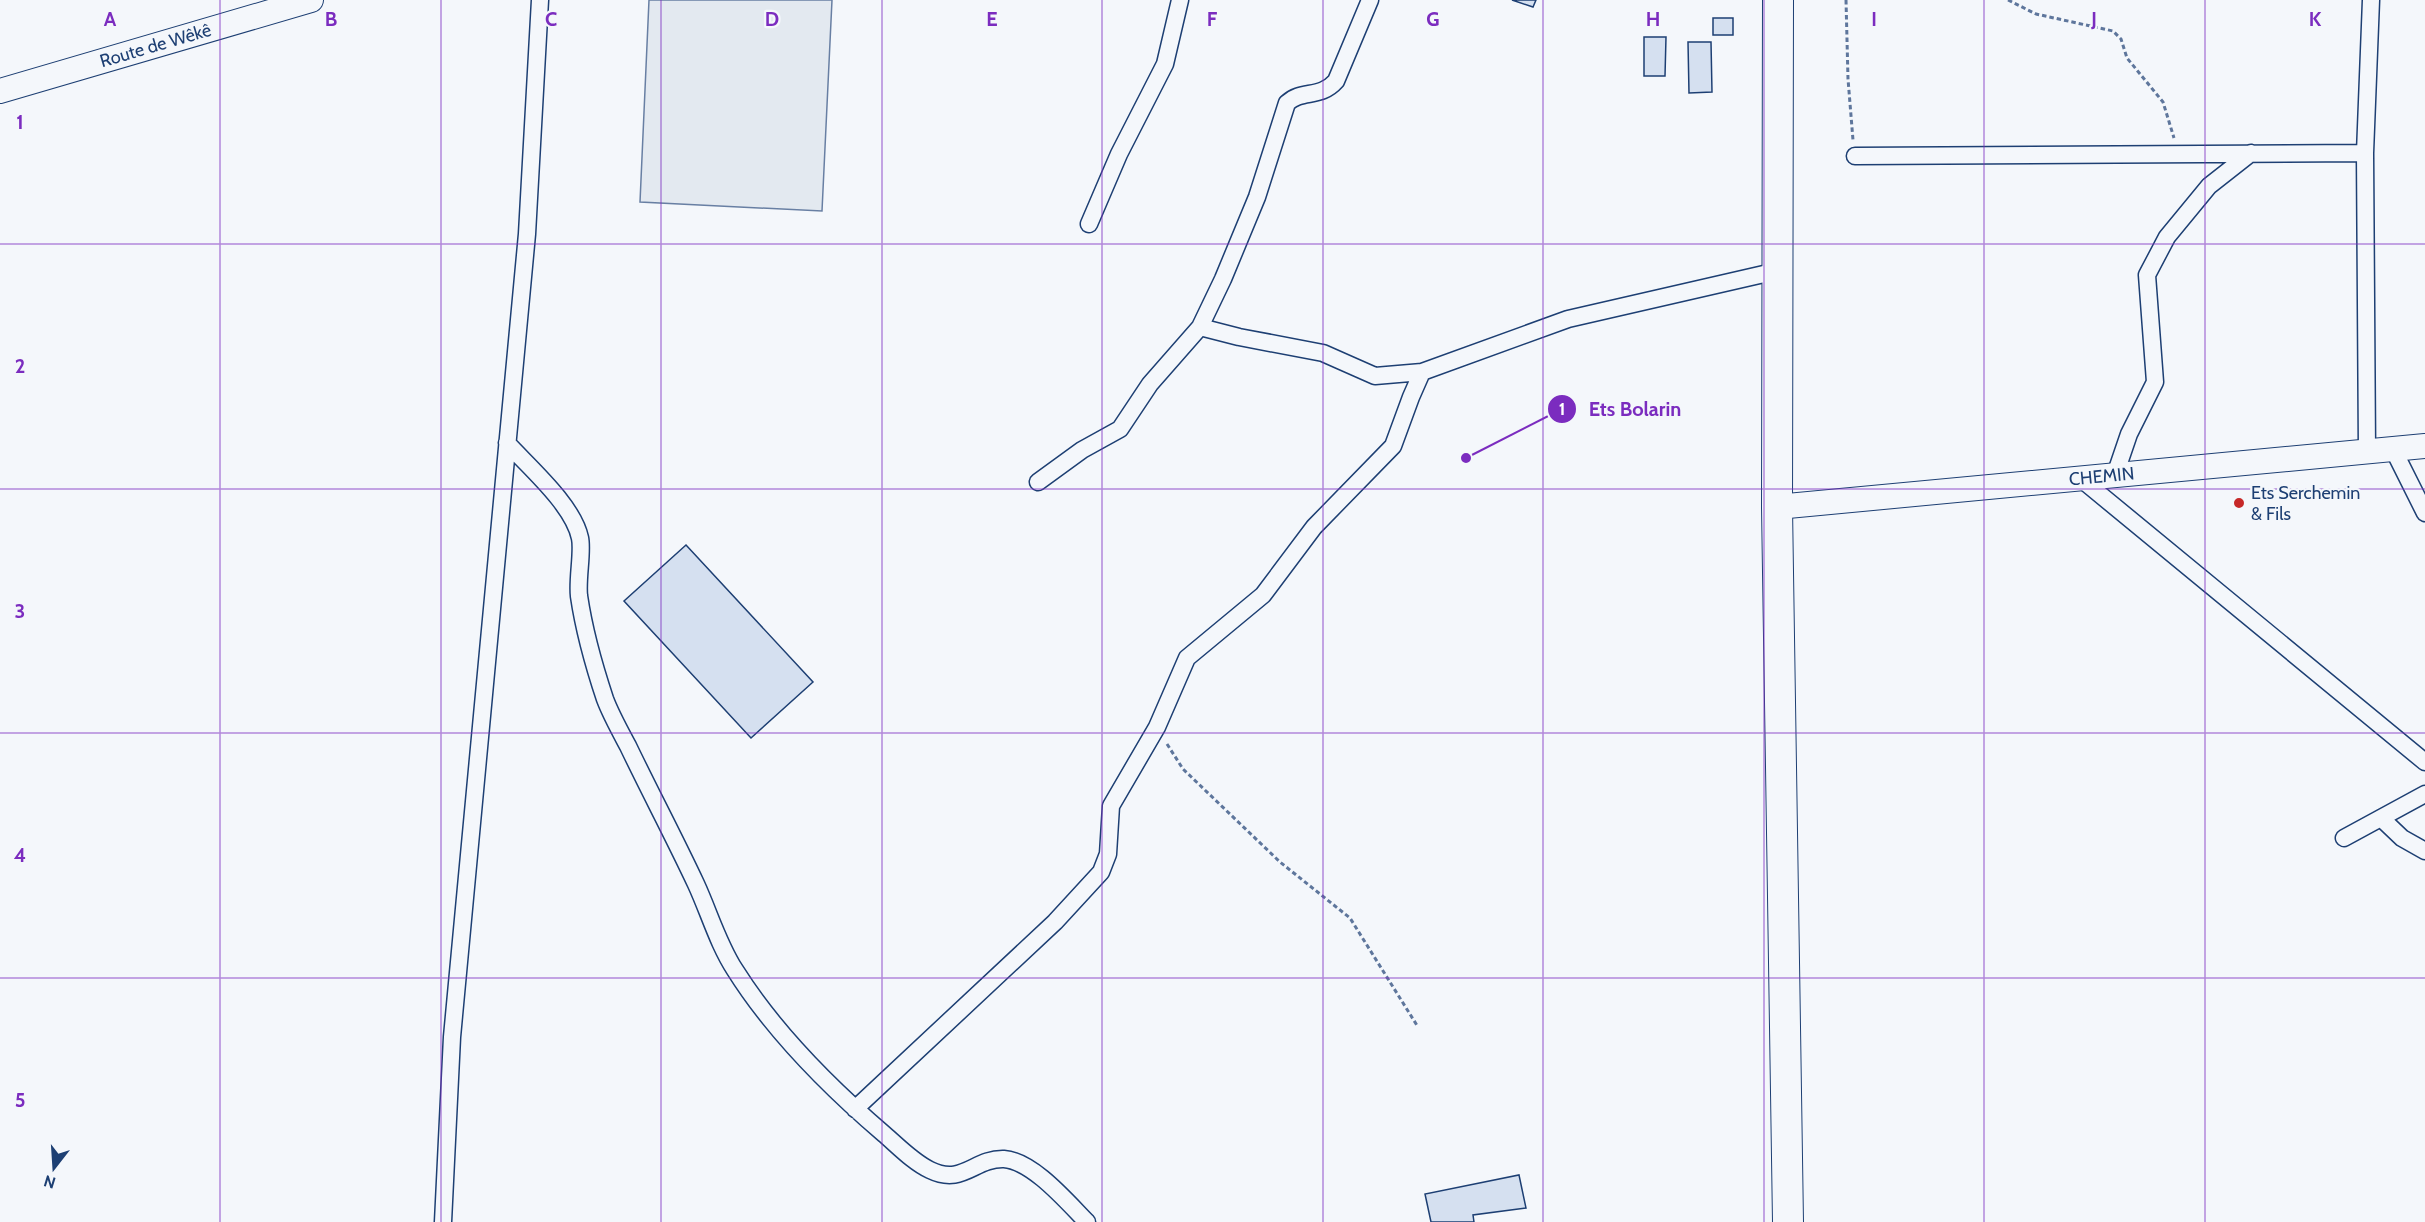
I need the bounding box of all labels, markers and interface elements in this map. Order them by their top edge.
text: A [104,7,117,31]
text: B [325,7,337,31]
text: C [545,7,557,31]
text: D [765,7,779,31]
text: E [986,7,998,31]
text: F [1207,7,1218,31]
text: G [1426,7,1440,31]
text: H [1646,7,1660,31]
text: I [1871,7,1877,31]
text: J [2090,7,2097,31]
text: K [2309,7,2322,31]
street label: Route de Wêkê [97,19,214,72]
text: 1 [16,110,24,134]
text: 2 [15,354,25,378]
callout: Ets Bolarin [1547,390,1693,428]
text: Ets Bolarin [1589,397,1681,421]
text: 1 [1559,398,1565,420]
street label: CHEMIN [2068,462,2135,490]
place label: Ets Serchemin & Fils [2251,482,2360,525]
marker: Ets Serchemin & Fils [2232,496,2246,510]
text: 3 [15,599,25,623]
text: 4 [14,843,26,867]
text: 5 [15,1088,25,1112]
north arrow [24,1138,84,1198]
text: N [42,1171,58,1193]

